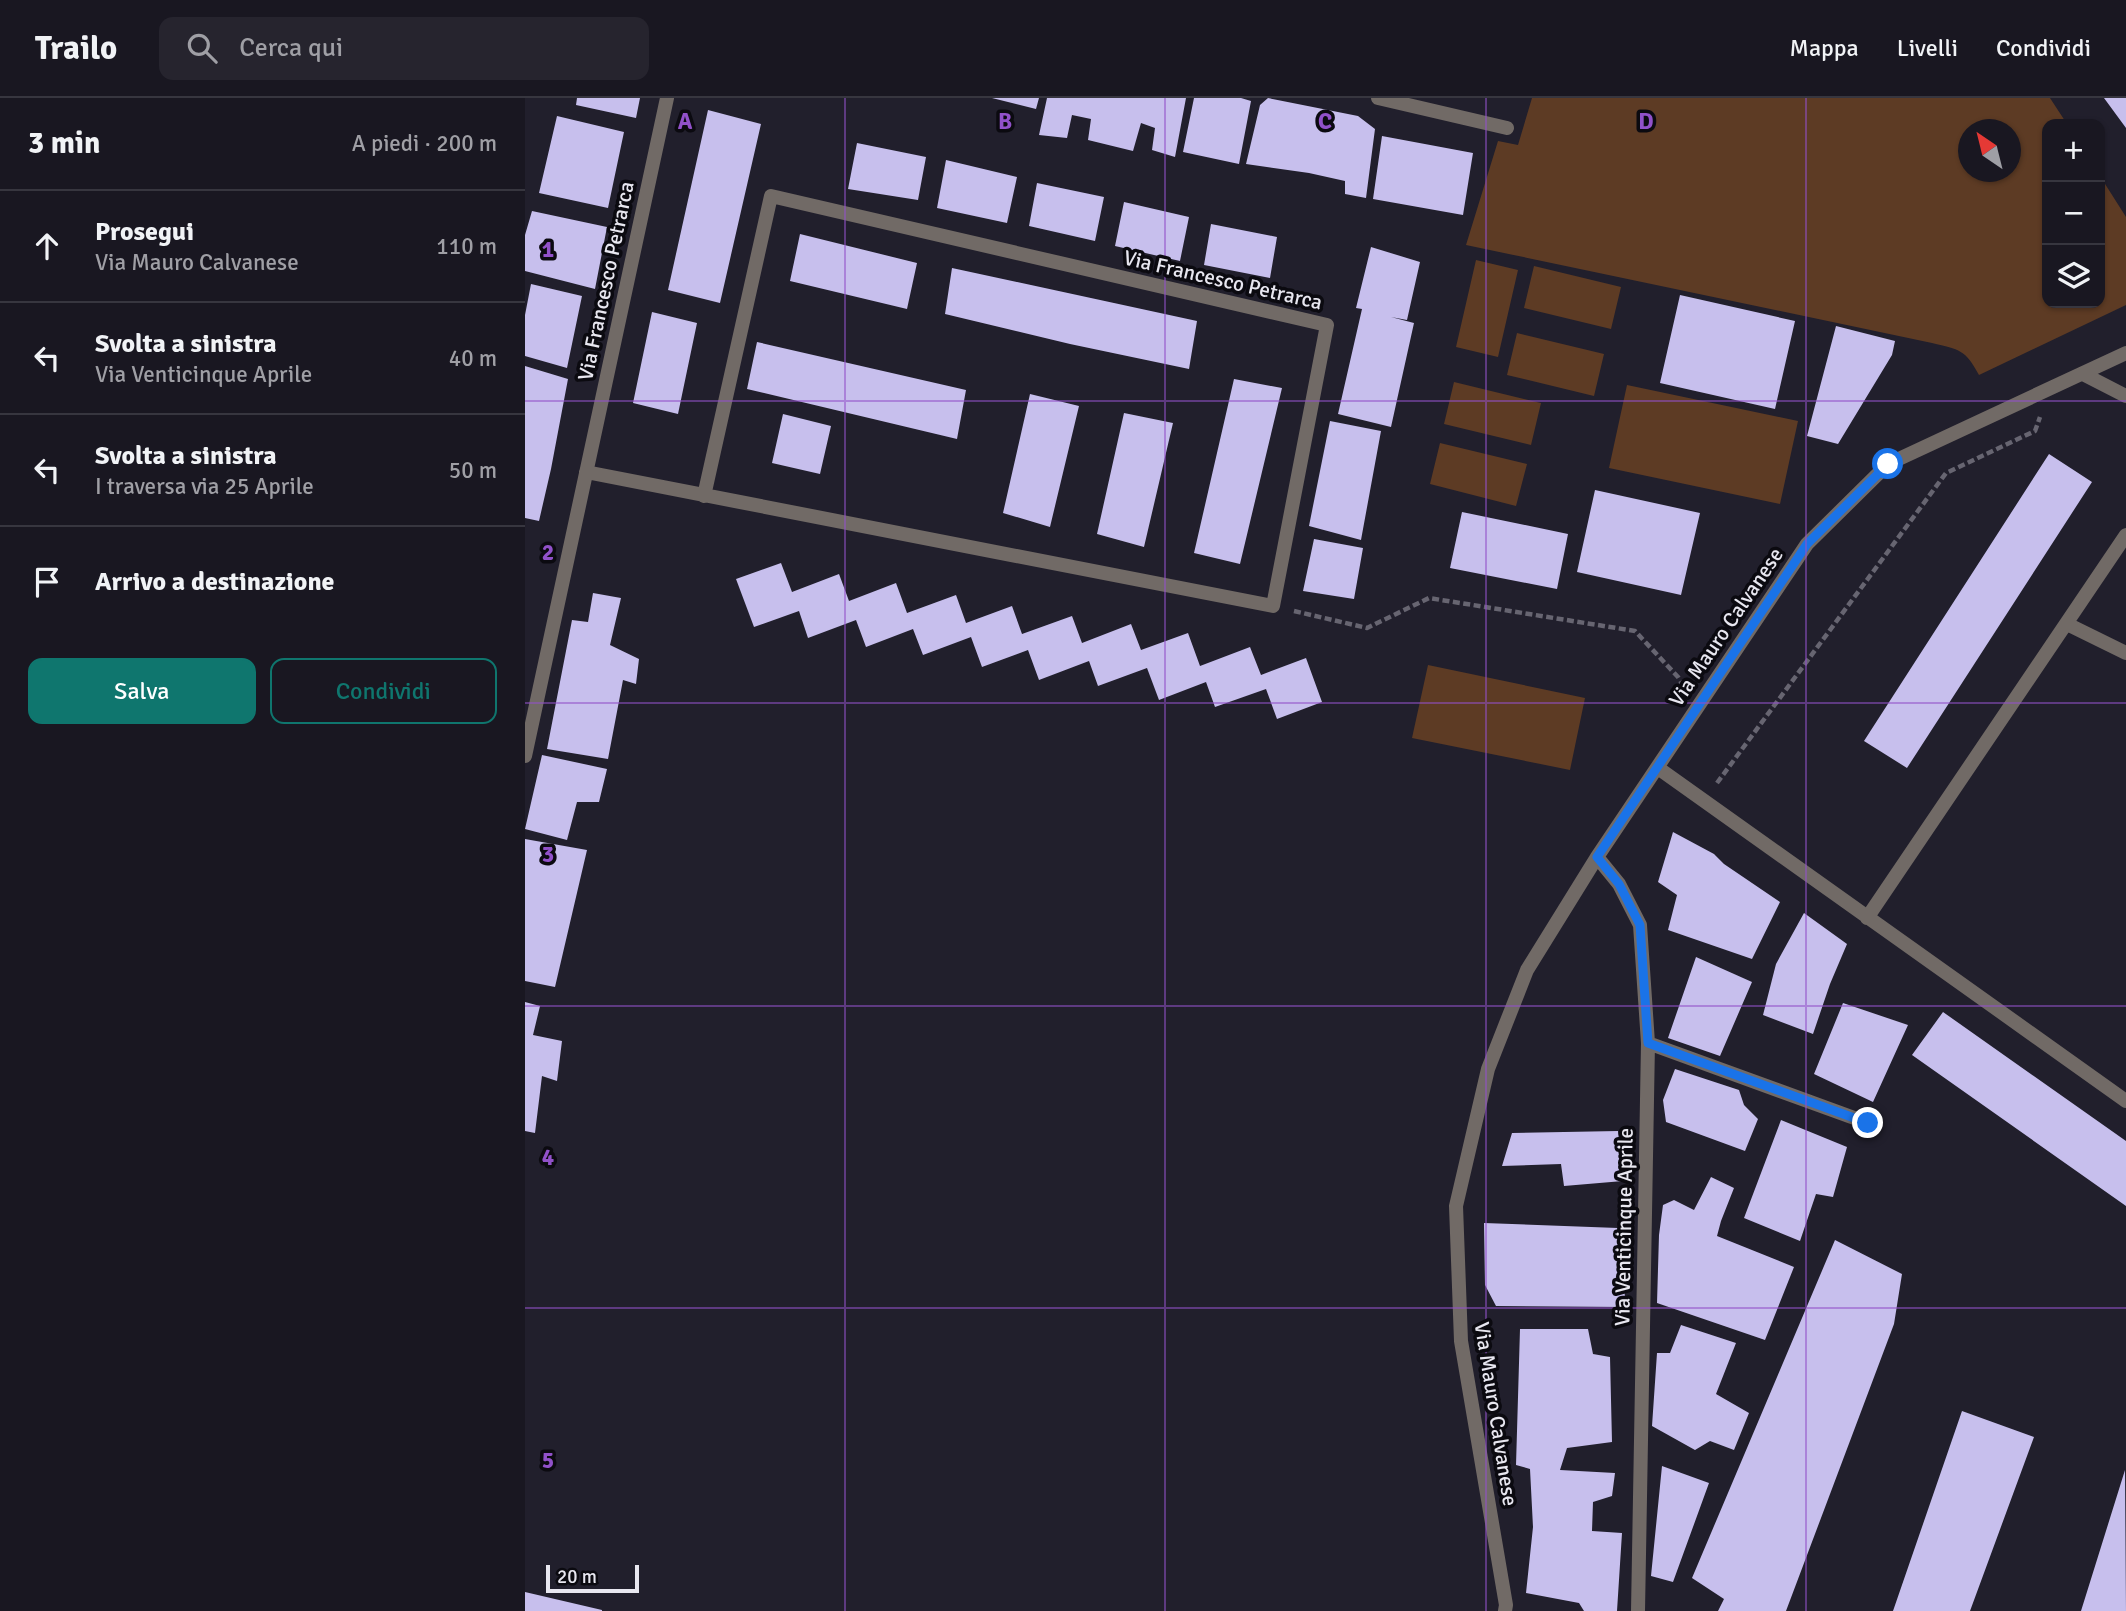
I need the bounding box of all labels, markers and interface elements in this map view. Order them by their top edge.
search box [159,17,649,80]
text: Trailo [35,28,117,69]
icon: search [183,29,221,67]
text: Cerca qui [239,32,343,64]
text: Mappa [1790,33,1859,63]
text: Livelli [1897,33,1958,63]
text: Condividi [1996,33,2091,63]
text: A [678,107,693,136]
text: B [998,107,1012,136]
text: C [1318,107,1332,136]
text: D [1638,107,1654,136]
north arrow [1958,119,2021,182]
map controls [2042,119,2105,308]
button: + [2042,119,2105,182]
text: 3 min [28,125,100,162]
text: A piedi · 200 m [352,129,497,158]
street label: Via Francesco Petrarca [572,179,640,383]
button: − [2042,182,2105,245]
text: Prosegui [95,216,194,248]
icon: ahead [28,227,66,265]
text: 110 m [436,232,497,261]
text: 1 [542,235,554,264]
street label: Via Francesco Petrarca [1121,244,1325,316]
button: layers [2042,245,2105,308]
text: Via Mauro Calvanese [95,248,299,277]
text: Svolta a sinistra [95,328,277,360]
icon: left [28,339,66,377]
text: 40 m [449,344,497,373]
text: Via Venticinque Aprile [95,360,312,389]
text: Svolta a sinistra [95,440,277,472]
route start [1872,448,1903,479]
icon: left [28,451,66,489]
text: 50 m [449,456,497,485]
text: I traversa via 25 Aprile [95,472,314,501]
text: 2 [542,538,554,567]
street label: Via Mauro Calvanese [1663,543,1789,711]
icon: arrive [28,563,66,601]
text: Arrivo a destinazione [95,566,335,598]
button: Salva [28,658,256,724]
button: Condividi [270,658,497,724]
text: 3 [542,840,554,869]
route end [1852,1107,1883,1138]
street label: Via Venticinque Aprile [1609,1128,1639,1326]
text: 4 [542,1143,554,1172]
street label: Via Mauro Calvanese [1469,1320,1523,1508]
text: 5 [542,1446,554,1475]
scale bar [546,1562,639,1594]
text: 20 m [557,1565,597,1589]

